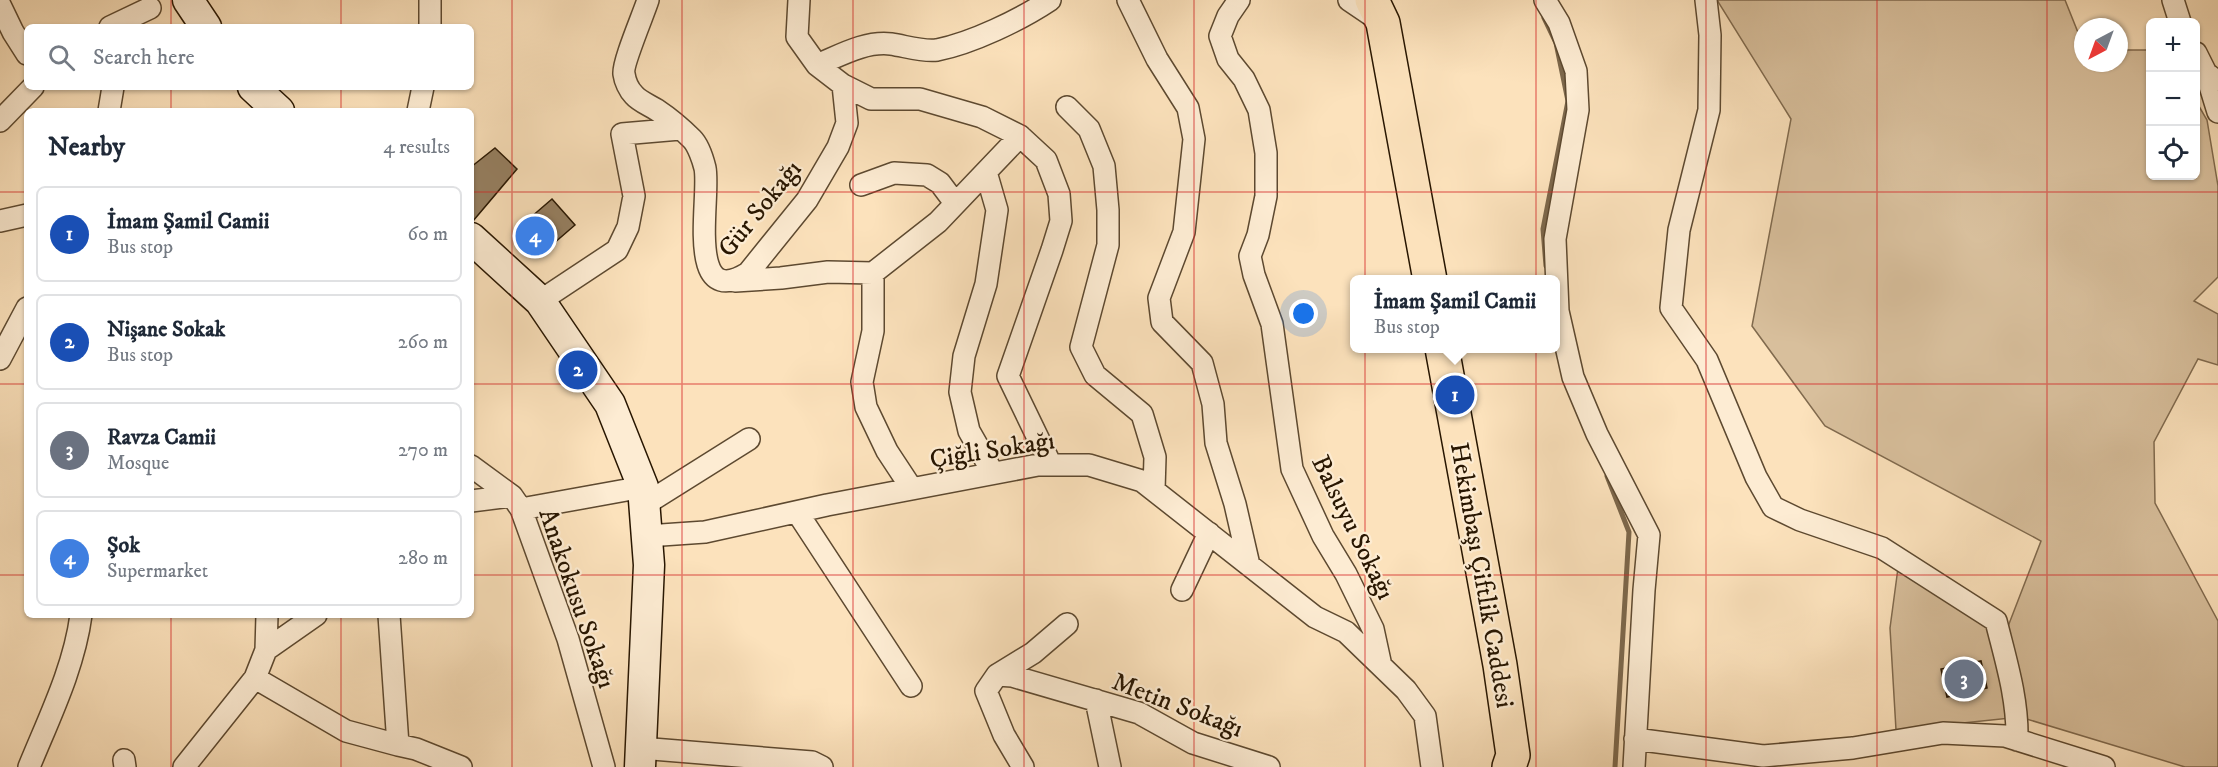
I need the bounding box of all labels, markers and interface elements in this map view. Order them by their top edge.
north arrow [2074,18,2128,72]
map controls [2146,18,2200,180]
button: + [2146,18,2200,72]
search box [24,24,474,90]
icon: search [45,41,78,74]
text: Search here [93,44,195,71]
button: − [2146,72,2200,126]
button: locate [2146,126,2200,180]
text: Nearby [48,131,125,164]
text: 4 results [383,135,450,160]
street label: Gür Sokağı [711,154,809,264]
text: İmam Şamil Camii [107,208,269,235]
pin: 4 [516,214,554,258]
text: 1 [66,222,73,247]
text: 60 m [408,222,448,247]
text: Bus stop [107,235,173,260]
popup [1350,275,1560,353]
text: İmam Şamil Camii [1374,288,1536,315]
your location [1289,299,1318,328]
text: Bus stop [1374,315,1440,340]
text: Nişane Sokak [107,316,225,343]
text: 2 [65,330,74,355]
text: 260 m [398,330,448,355]
text: Bus stop [107,343,173,368]
pin: 2 [558,348,598,392]
pin: 1 [1436,372,1474,418]
text: Ravza Camii [107,424,216,451]
street label: Çiğli Sokağı [927,424,1057,477]
text: 3 [66,438,73,463]
text: 270 m [398,438,448,463]
street label: Hekimbaşı Çiftlik Caddesi [1442,440,1521,711]
street label: Balsuyu Sokağı [1304,450,1402,605]
text: Mosque [107,451,169,476]
street label: Anakokusu Sokağı [530,504,623,693]
text: Şok [107,532,140,559]
text: 4 [64,546,75,571]
text: 280 m [398,546,448,571]
text: Supermarket [107,559,208,584]
pin: 3 [1944,656,1984,702]
street label: Metin Sokağı [1107,665,1248,746]

